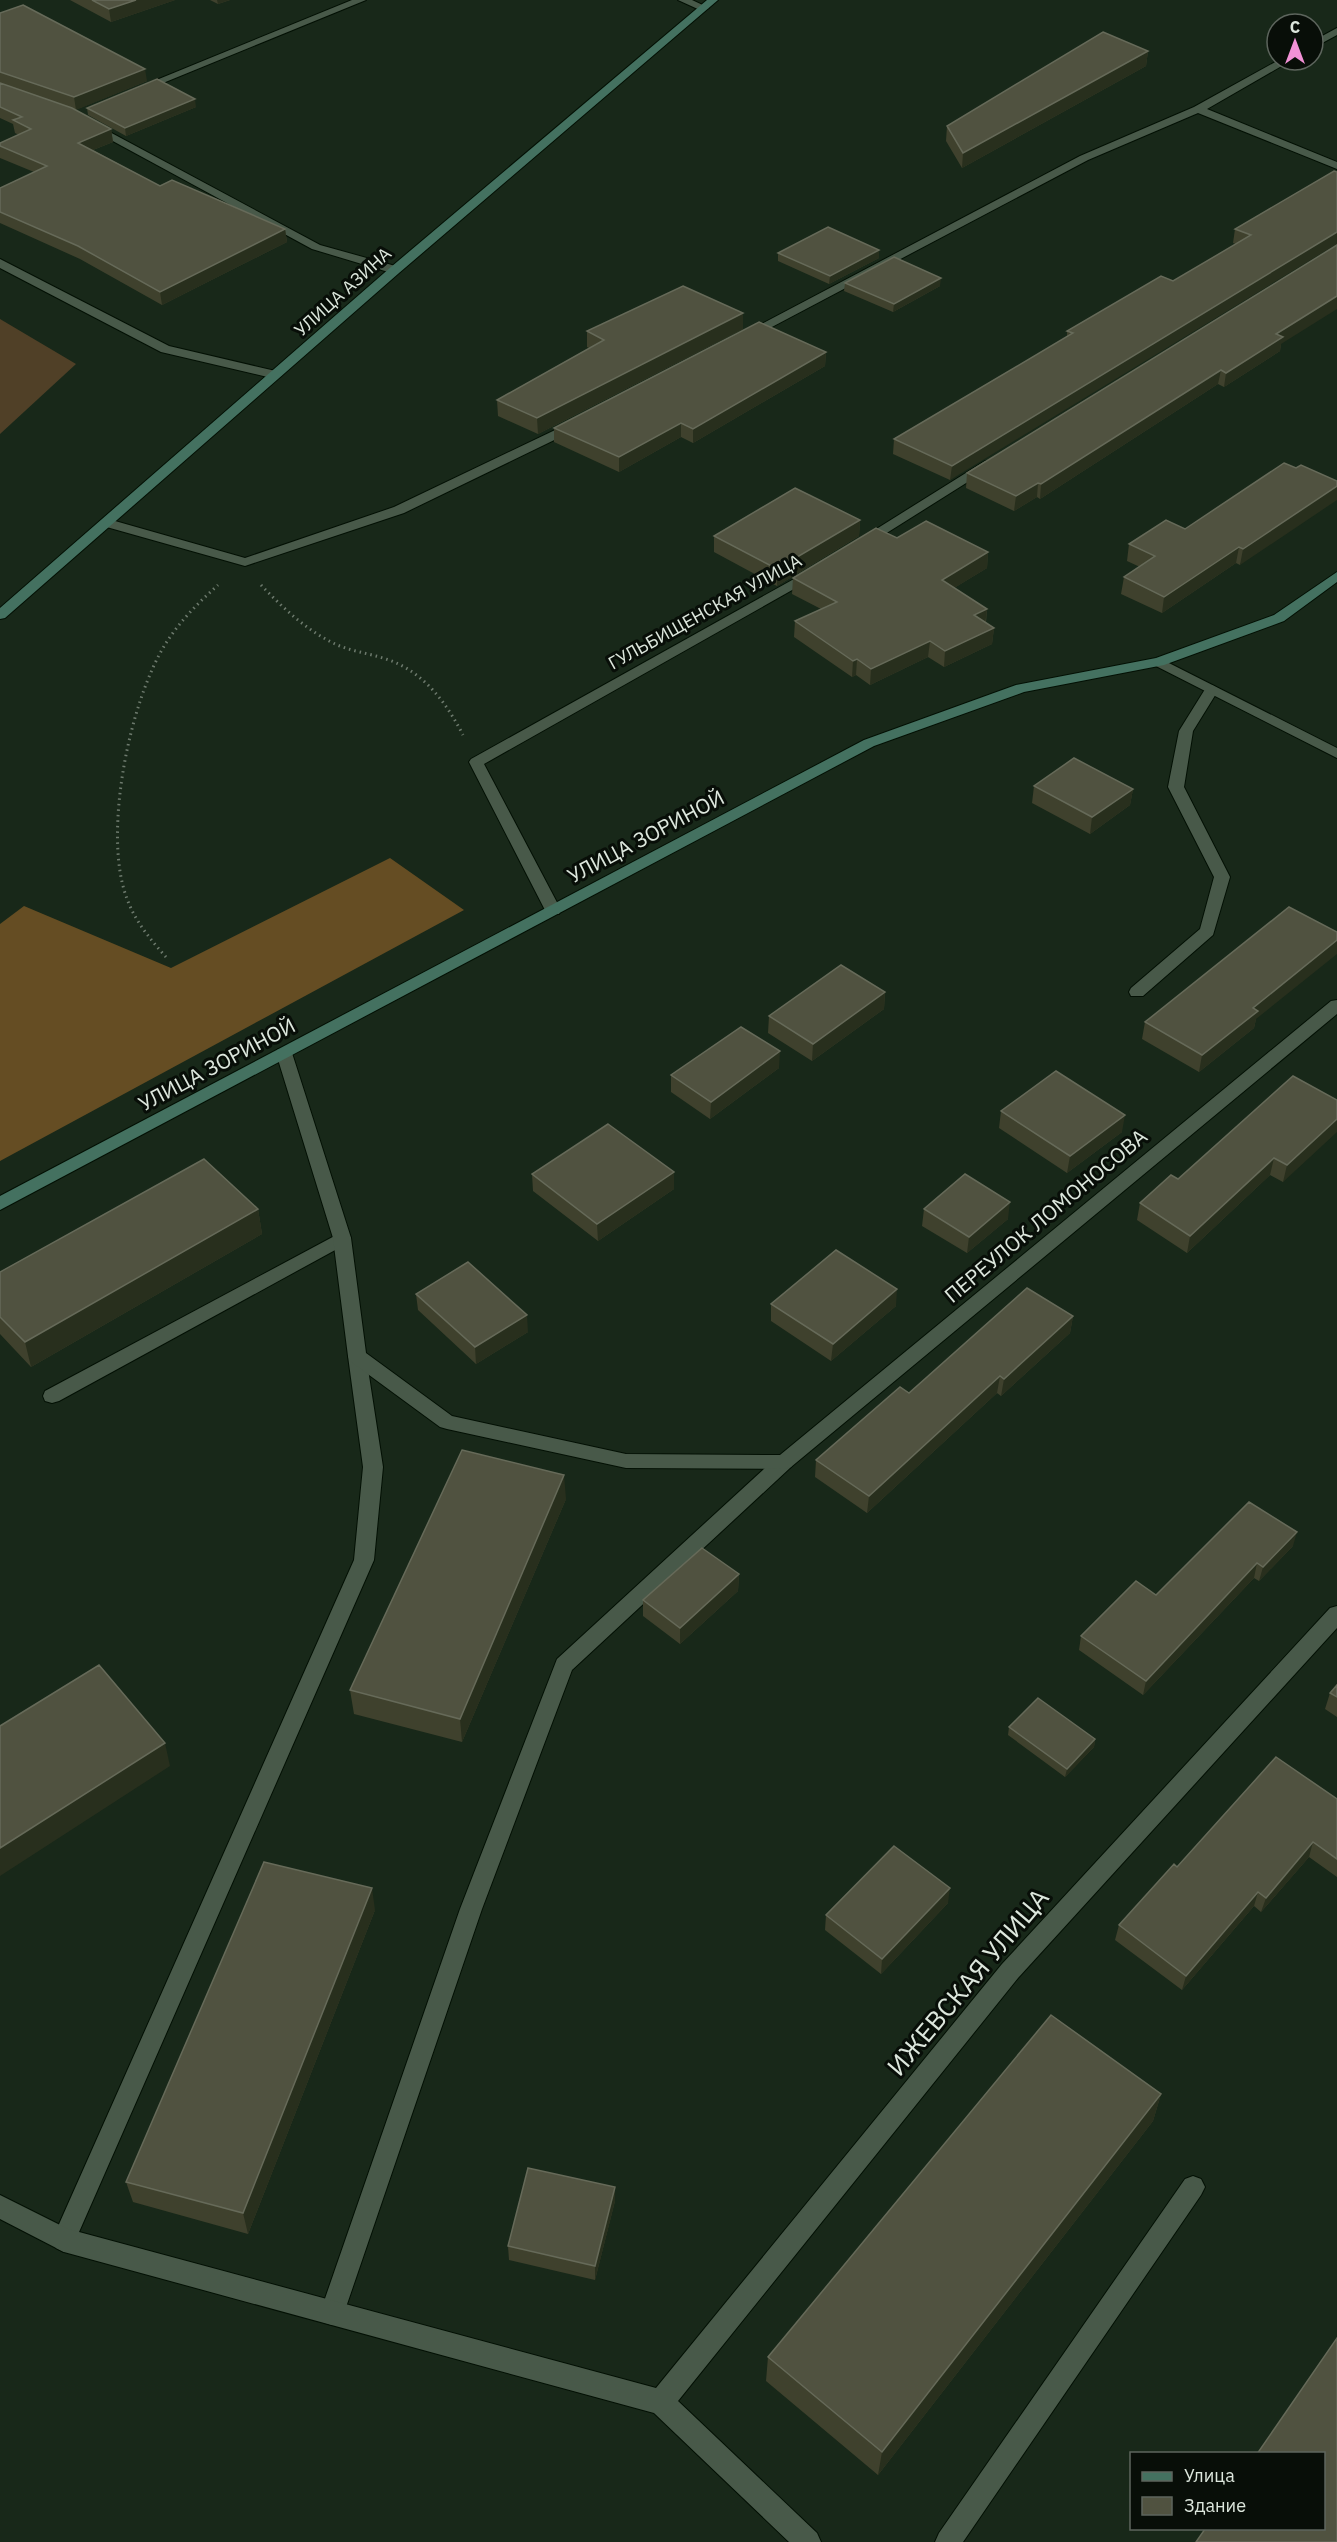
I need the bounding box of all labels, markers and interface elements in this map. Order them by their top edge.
north arrow [1265,12,1325,72]
text: С [1290,17,1300,37]
street label: УЛИЦА АЗИНА [289,242,396,341]
street label: ГУЛЬБИЩЕНСКАЯ УЛИЦА [604,548,806,674]
street label: УЛИЦА ЗОРИНОЙ [562,783,729,889]
street label: УЛИЦА ЗОРИНОЙ [133,1011,300,1117]
street label: ПЕРЕУЛОК ЛОМОНОСОВА [938,1122,1153,1308]
street label: ИЖЕВСКАЯ УЛИЦА [879,1880,1056,2082]
legend [1130,2452,1325,2530]
text: Улица [1184,2464,1235,2487]
text: Здание [1184,2494,1246,2517]

